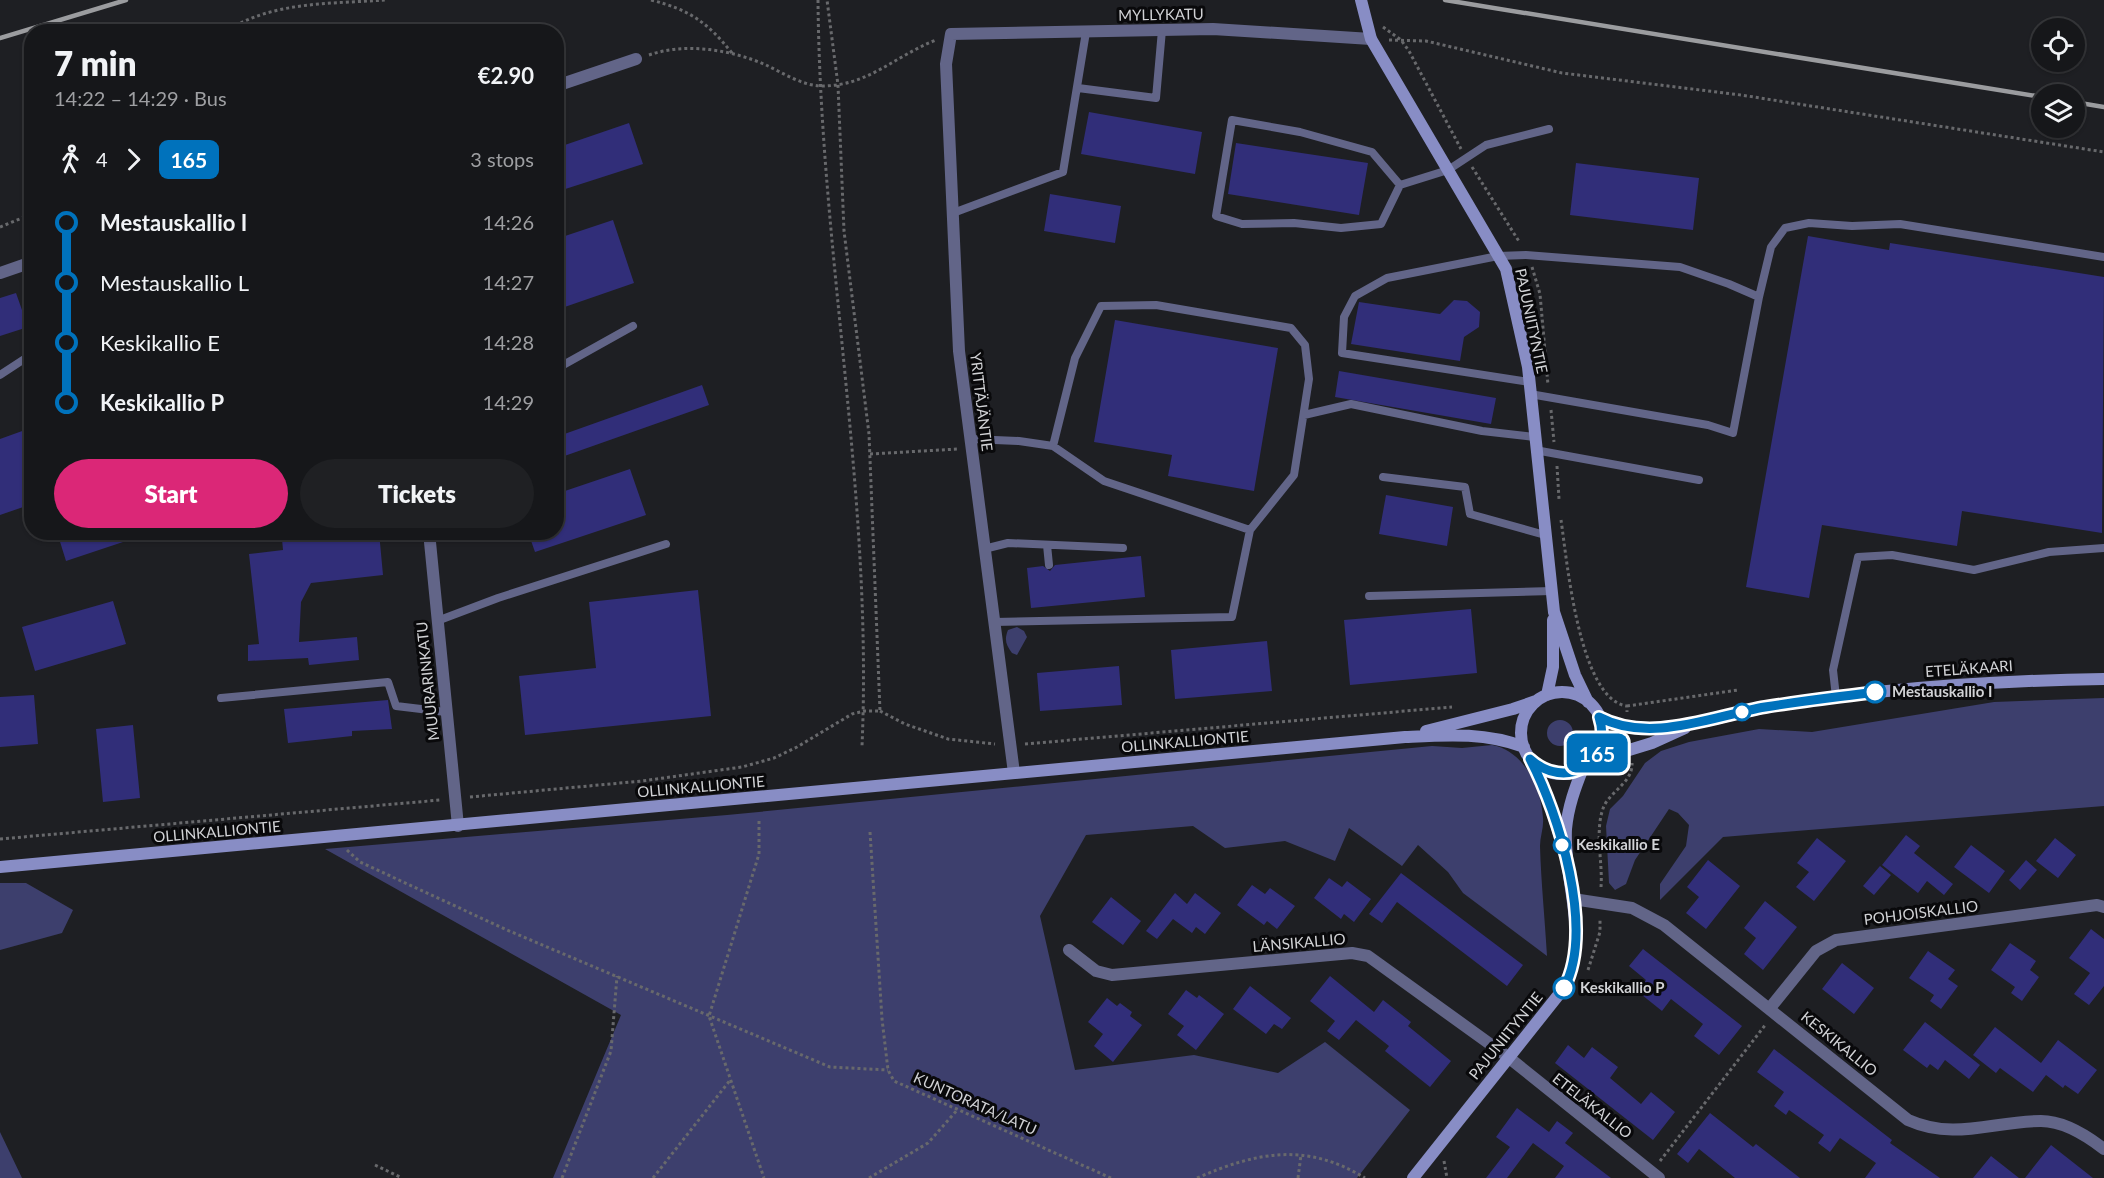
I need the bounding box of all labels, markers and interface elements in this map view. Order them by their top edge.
street label: MYLLYKATU [1118,4,1204,24]
map controls [2031,18,2085,138]
button: locate [2031,18,2085,72]
text: 7 min [54,43,136,83]
text: €2.90 [478,62,534,89]
button: layers [2031,84,2085,138]
text: 14:22 – 14:29 · Bus [54,86,227,110]
icon: walk [54,143,87,176]
icon: forward [117,143,150,176]
text: 4 [96,147,108,171]
text: 165 [171,147,207,172]
text: 3 stops [470,147,534,171]
text: Mestauskallio I [100,209,247,236]
text: 14:26 [483,210,534,234]
street label: PAJUNIITYNTIE [1512,267,1552,375]
text: Mestauskallio L [100,269,249,296]
text: 14:27 [483,270,534,294]
text: Keskikallio E [100,329,220,356]
text: 14:28 [483,330,534,354]
street label: YRITTÄJÄNTIE [967,351,997,452]
text: Keskikallio P [100,389,224,416]
text: 14:29 [483,390,534,414]
button: Start [54,459,288,528]
button: Tickets [300,459,534,528]
street label: MUURARINKATU [412,621,442,741]
street label: ETELÄKAARI [1924,656,2013,680]
marker: Mestauskallio I [1864,681,1886,703]
place label: Mestauskallio I [1892,682,1992,700]
unlabelled marker [1733,703,1751,721]
street label: OLLINKALLIONTIE [1120,726,1249,756]
line badge: 165 [1562,734,1632,772]
text: 165 [1579,741,1615,766]
street label: OLLINKALLIONTIE [636,771,765,801]
street label: OLLINKALLIONTIE [152,816,281,846]
place label: Keskikallio E [1576,835,1660,853]
marker: Keskikallio E [1553,836,1571,854]
street label: POHJOISKALLIO [1863,896,1979,928]
street label: LÄNSIKALLIO [1252,929,1346,955]
marker: Keskikallio P [1553,977,1575,999]
place label: Keskikallio P [1580,978,1665,996]
street label: PAJUNIITYNTIE [1465,988,1546,1083]
street label: KESKIKALLIO [1798,1007,1881,1079]
street label: KUNTORATA/LATU [911,1068,1040,1138]
street label: ETELÄKALLIO [1549,1069,1636,1142]

